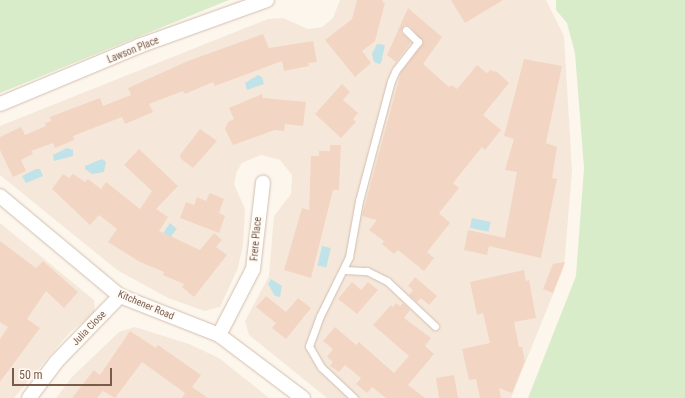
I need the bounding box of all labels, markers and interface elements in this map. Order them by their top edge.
street label: Lawson Place [105,34,161,66]
street label: Frere Place [248,216,264,262]
street label: Kitchener Road [116,288,176,322]
street label: Julia Close [70,308,108,348]
scale bar [14,360,114,386]
text: 50 m [19,368,43,382]

